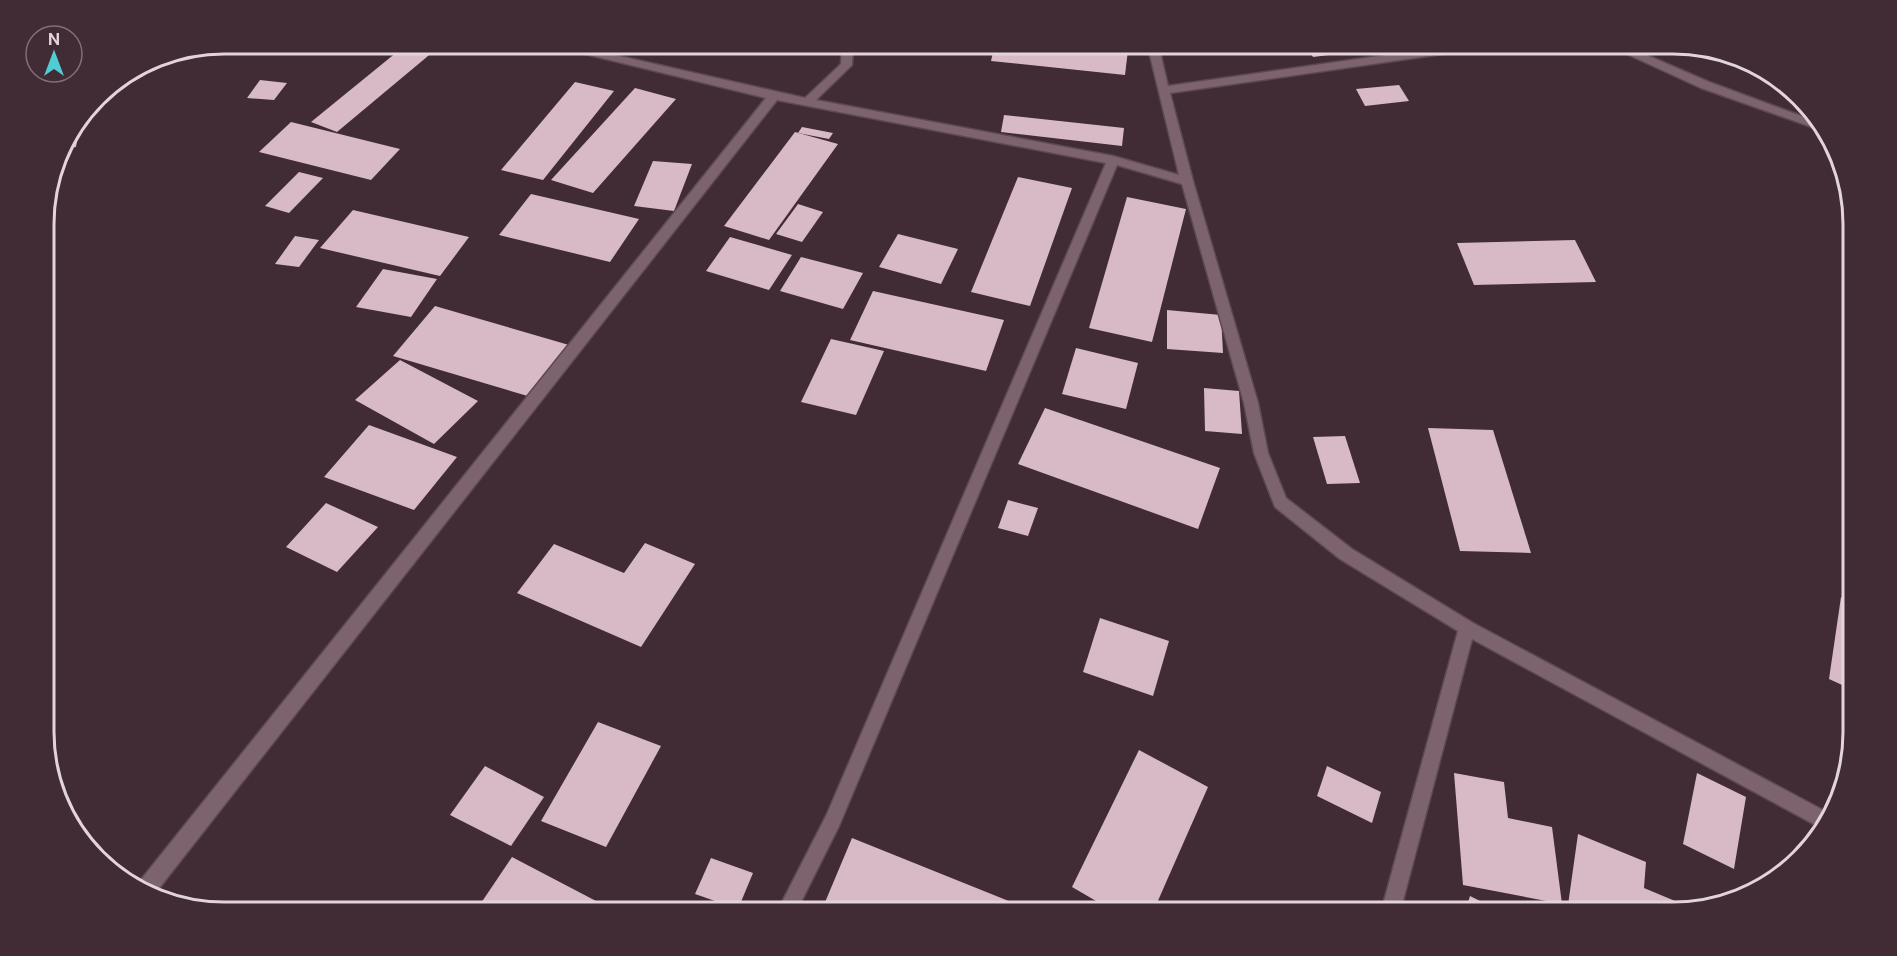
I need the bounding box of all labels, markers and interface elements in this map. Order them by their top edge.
north arrow [24,24,84,84]
text: N [48,30,60,49]

